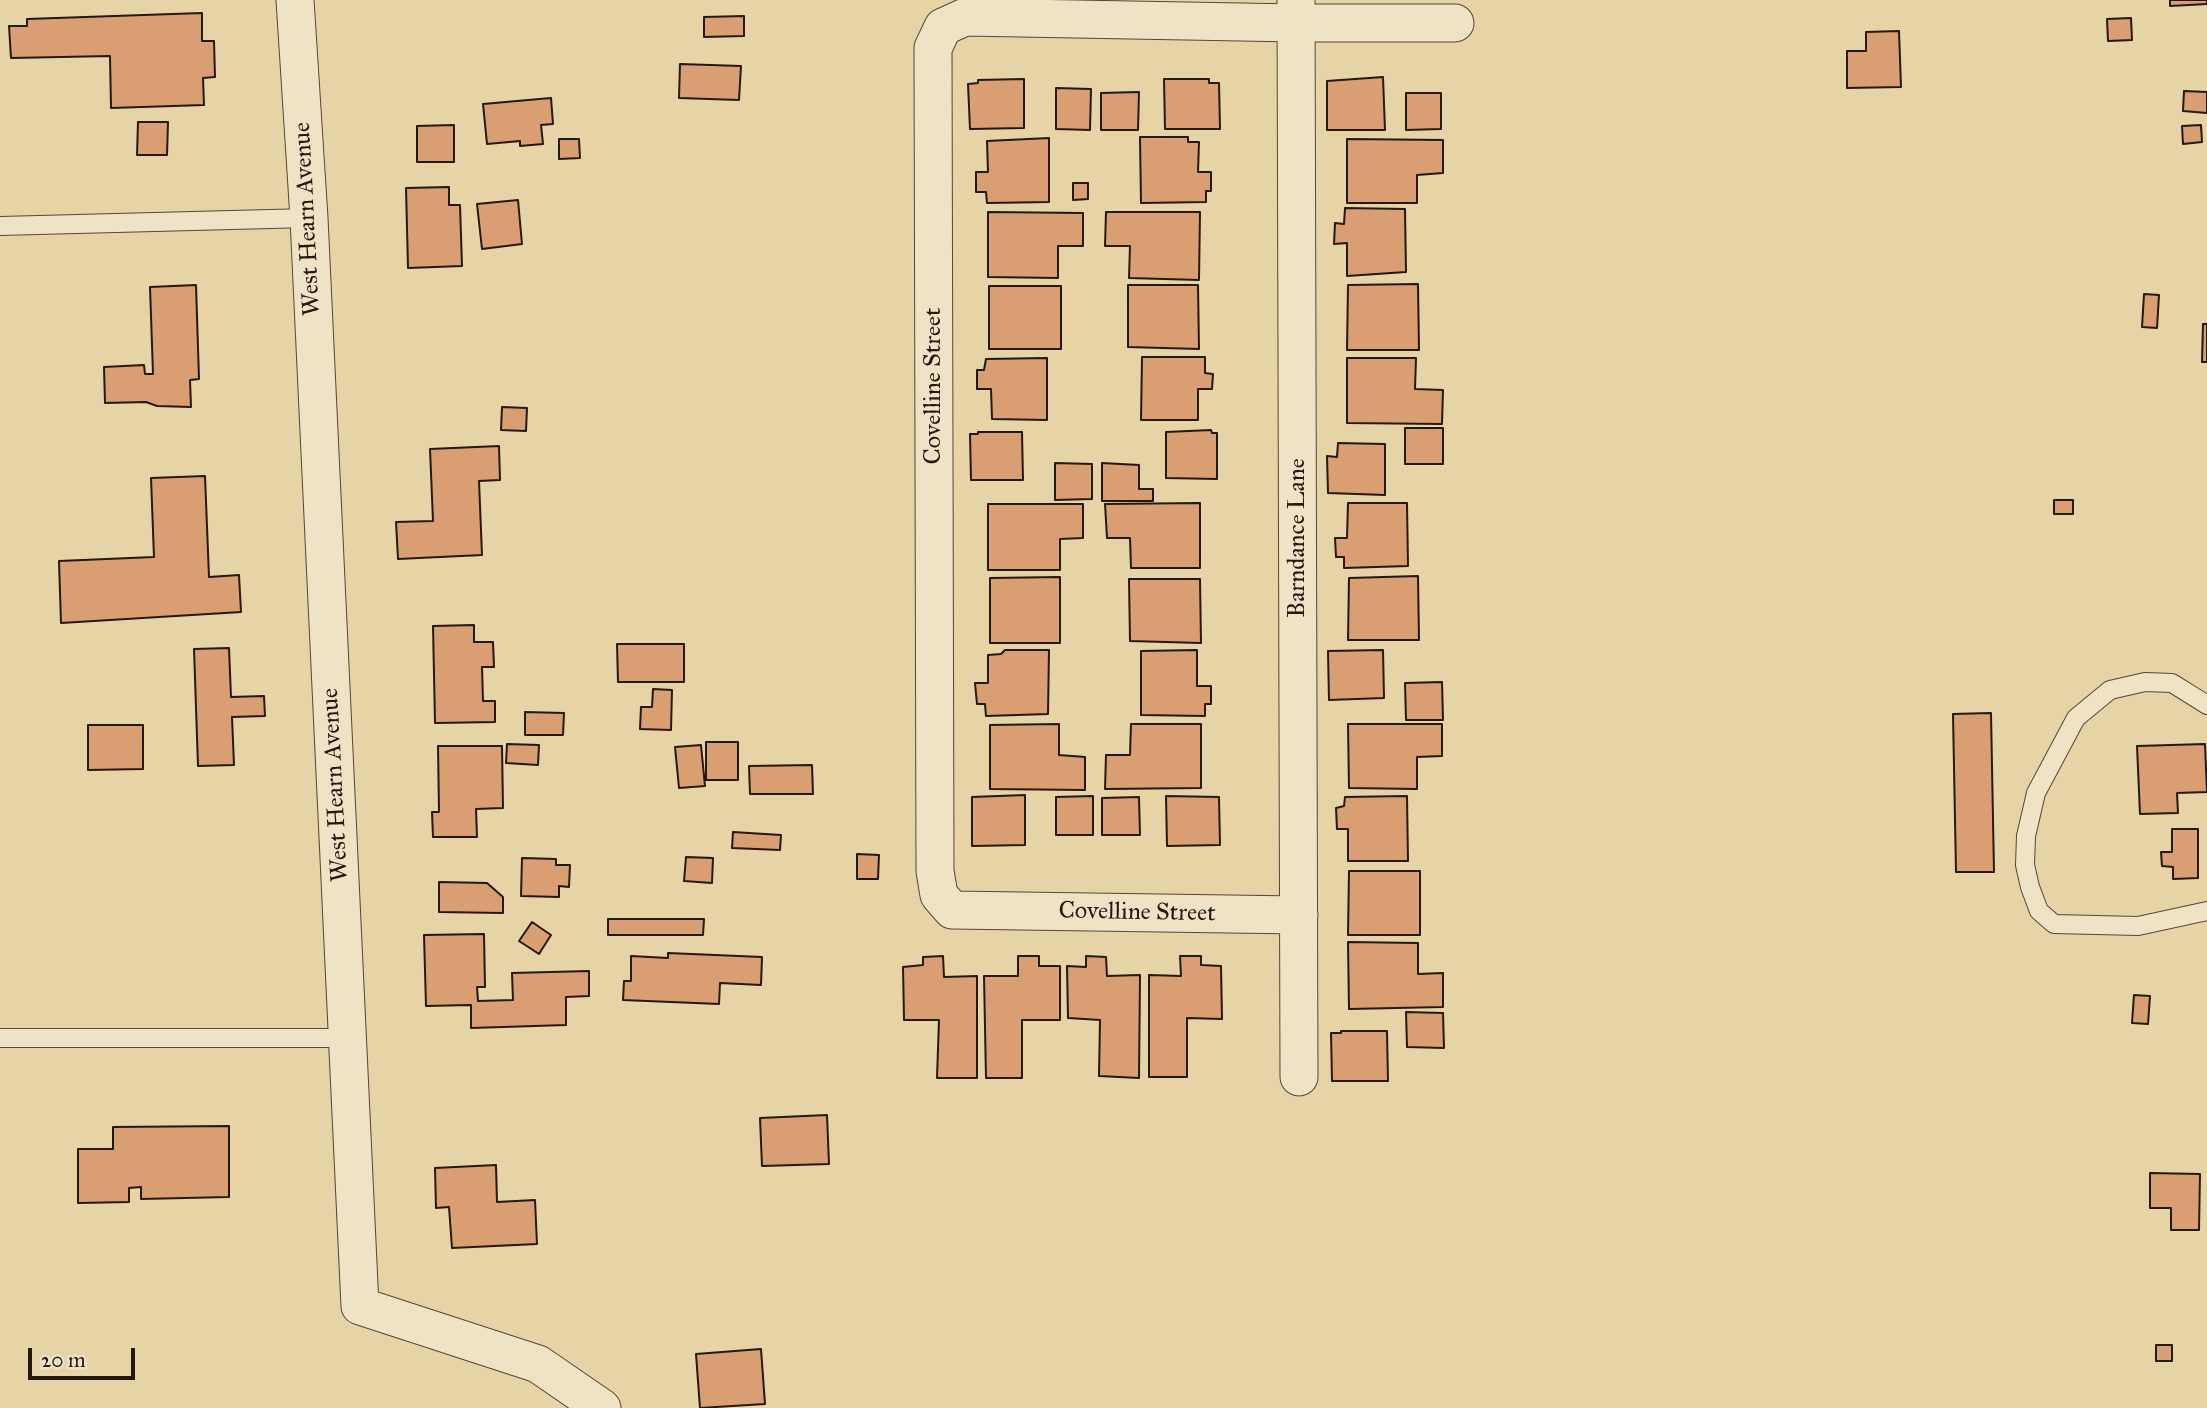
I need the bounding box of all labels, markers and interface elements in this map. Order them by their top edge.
street label: West Hearn Avenue [289,121,327,317]
street label: Covelline Street [920,307,948,465]
street label: Barndance Lane [1284,458,1312,618]
street label: West Hearn Avenue [317,687,355,883]
street label: Covelline Street [1058,897,1216,929]
scale bar [32,1334,138,1378]
text: 20 m [41,1347,86,1373]

